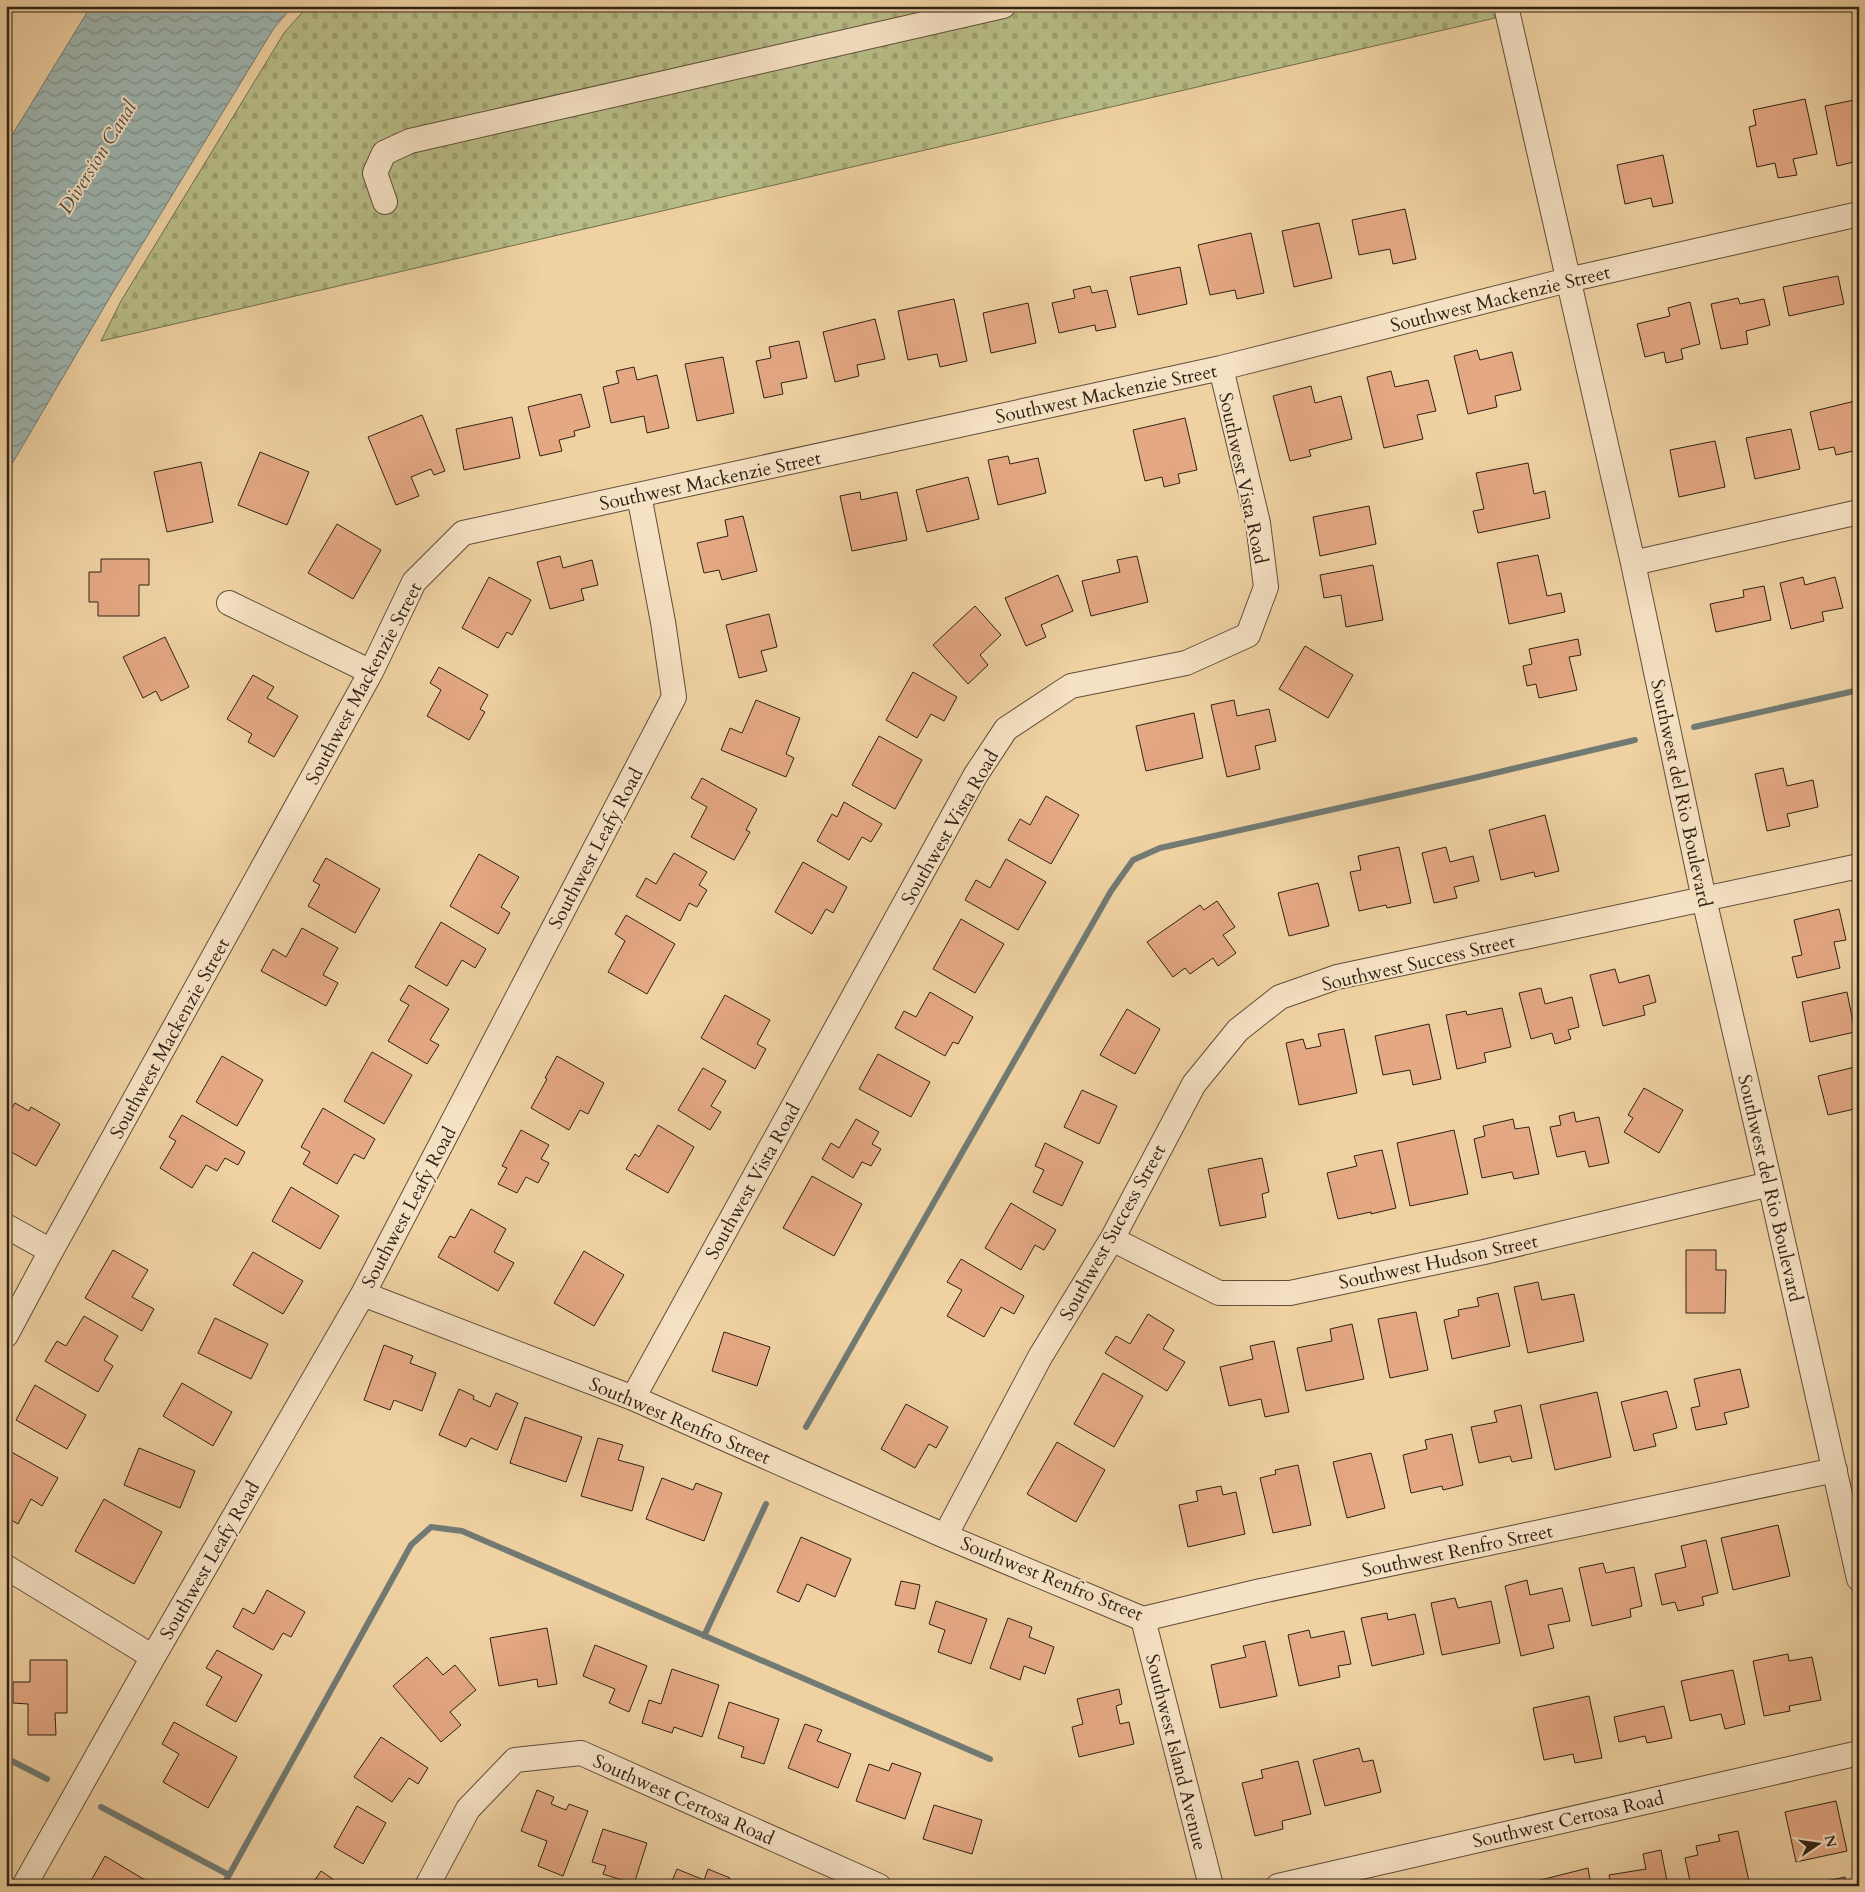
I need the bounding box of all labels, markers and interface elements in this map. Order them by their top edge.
water label: Diversion Canal [52,95,143,219]
street label: Southwest Mackenzie Street [1388,259,1613,339]
street label: Southwest Mackenzie Street [993,358,1219,430]
street label: Southwest Vista Road [1212,390,1274,566]
street label: Southwest Mackenzie Street [597,445,823,517]
street label: Southwest Mackenzie Street [299,578,428,789]
street label: Southwest del Rio Boulevard [1644,677,1718,910]
street label: Southwest Vista Road [895,745,1005,910]
street label: Southwest Leafy Road [542,763,649,934]
street label: Southwest Success Street [1319,928,1517,998]
street label: Southwest Mackenzie Street [104,934,236,1143]
street label: Southwest del Rio Boulevard [1731,1072,1809,1304]
street label: Southwest Vista Road [699,1099,807,1264]
street label: Southwest Leafy Road [355,1122,462,1293]
street label: Southwest Success Street [1054,1140,1172,1325]
street label: Southwest Hudson Street [1336,1228,1540,1296]
street label: Southwest Renfro Street [585,1371,774,1471]
street label: Southwest Leafy Road [154,1476,266,1645]
street label: Southwest Renfro Street [1359,1518,1555,1584]
street label: Southwest Renfro Street [957,1530,1147,1627]
street label: Southwest Island Avenue [1139,1651,1213,1853]
street label: Southwest Certosa Road [589,1748,778,1852]
street label: Southwest Certosa Road [1470,1785,1667,1855]
north arrow [1792,1820,1842,1870]
text: N [1820,1833,1841,1849]

